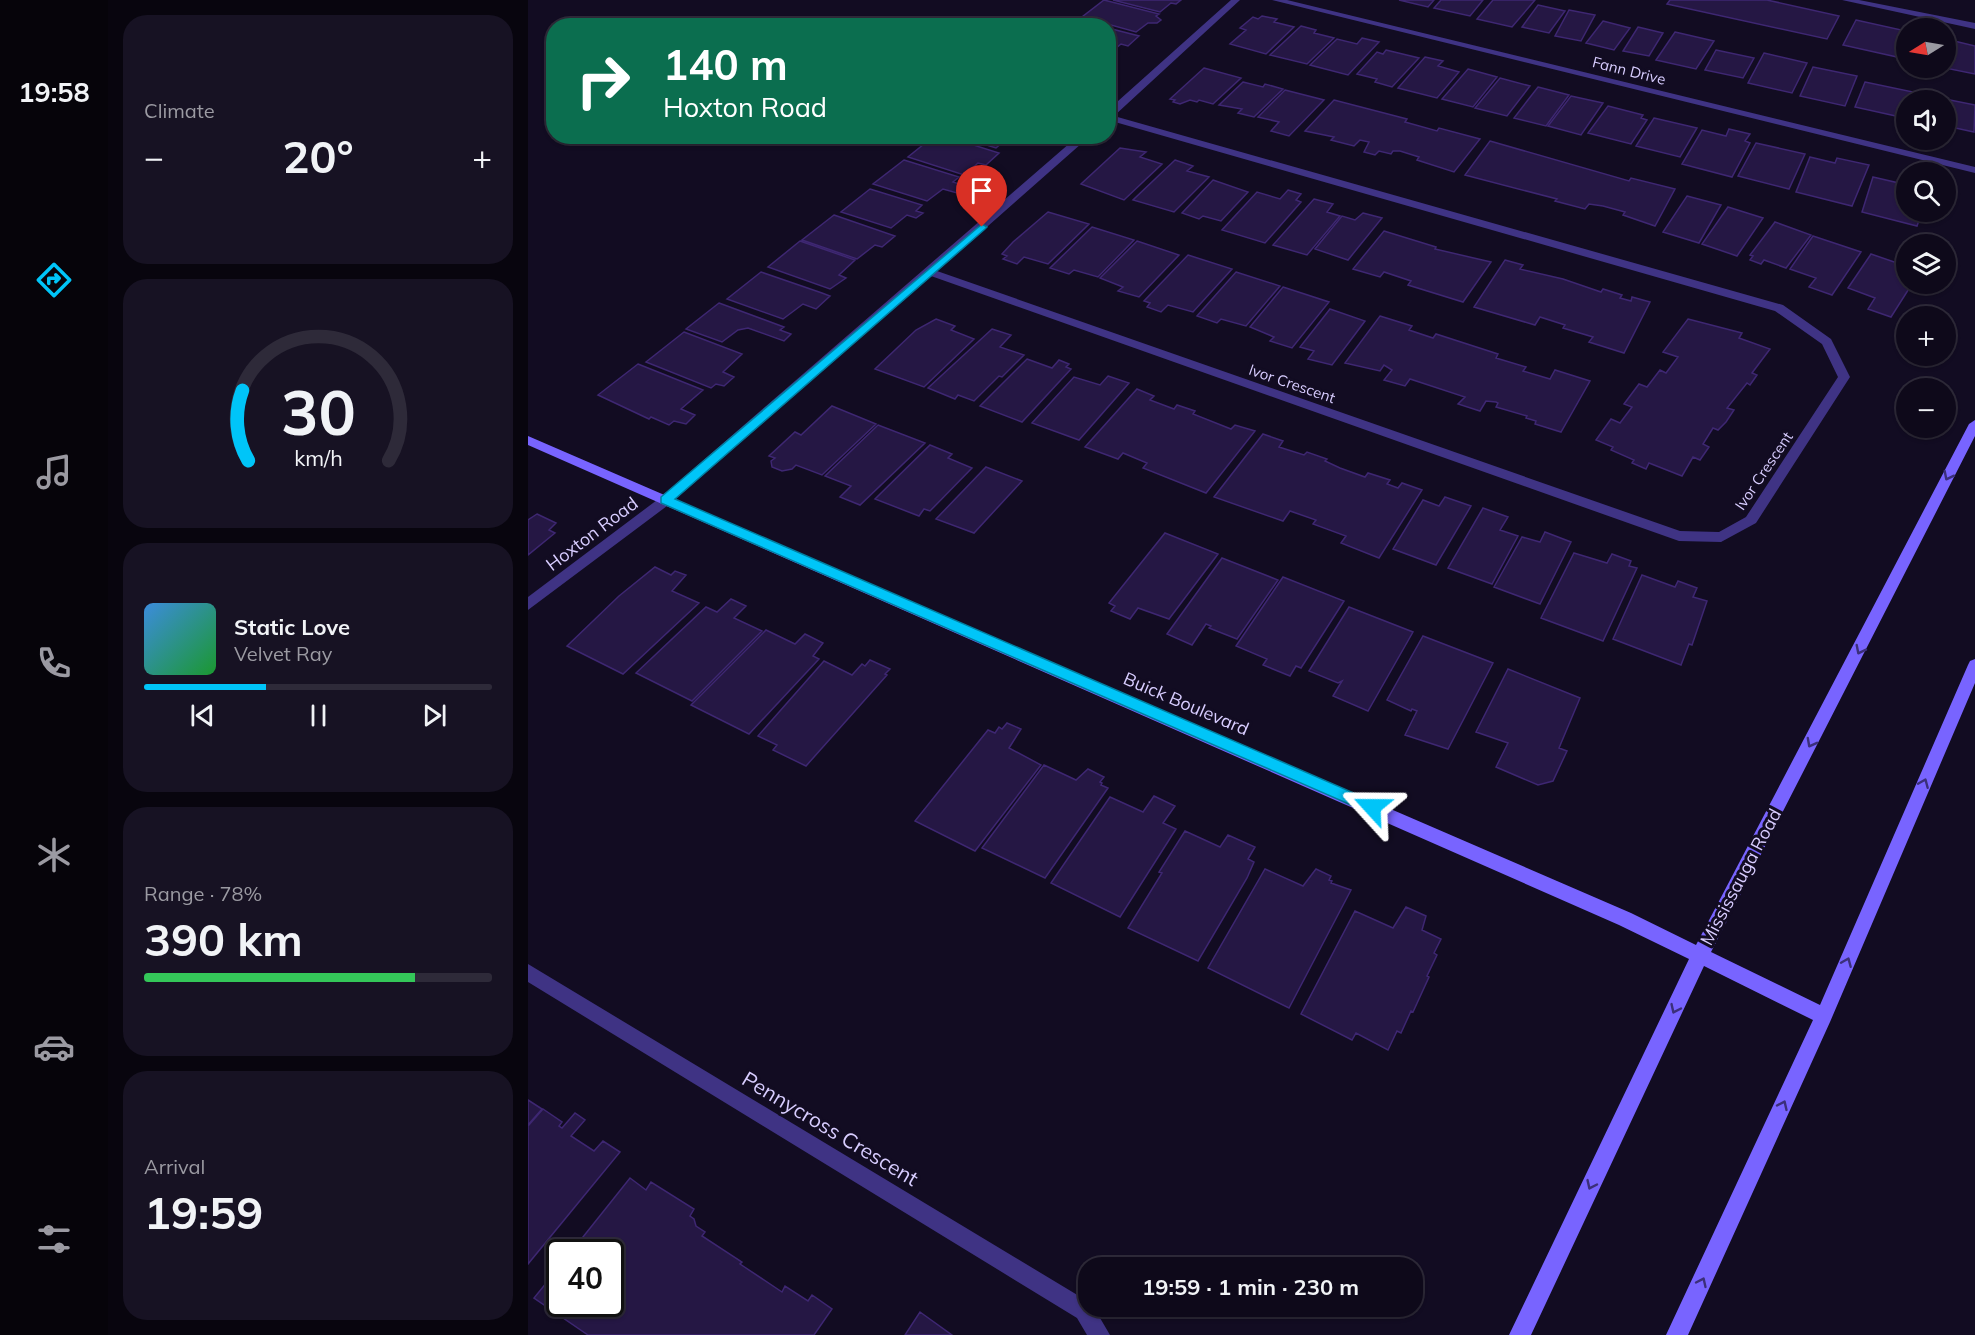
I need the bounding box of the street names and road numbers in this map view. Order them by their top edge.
street label: Fann Drive [1590,52,1668,89]
street label: Ivor Crescent [1246,360,1338,407]
street label: Ivor Crescent [1730,428,1797,513]
street label: Hoxton Road [541,492,642,576]
street label: Buick Boulevard [1120,667,1252,740]
street label: Mississauga Road [1695,805,1786,949]
street label: Pennycross Crescent [738,1065,923,1191]

